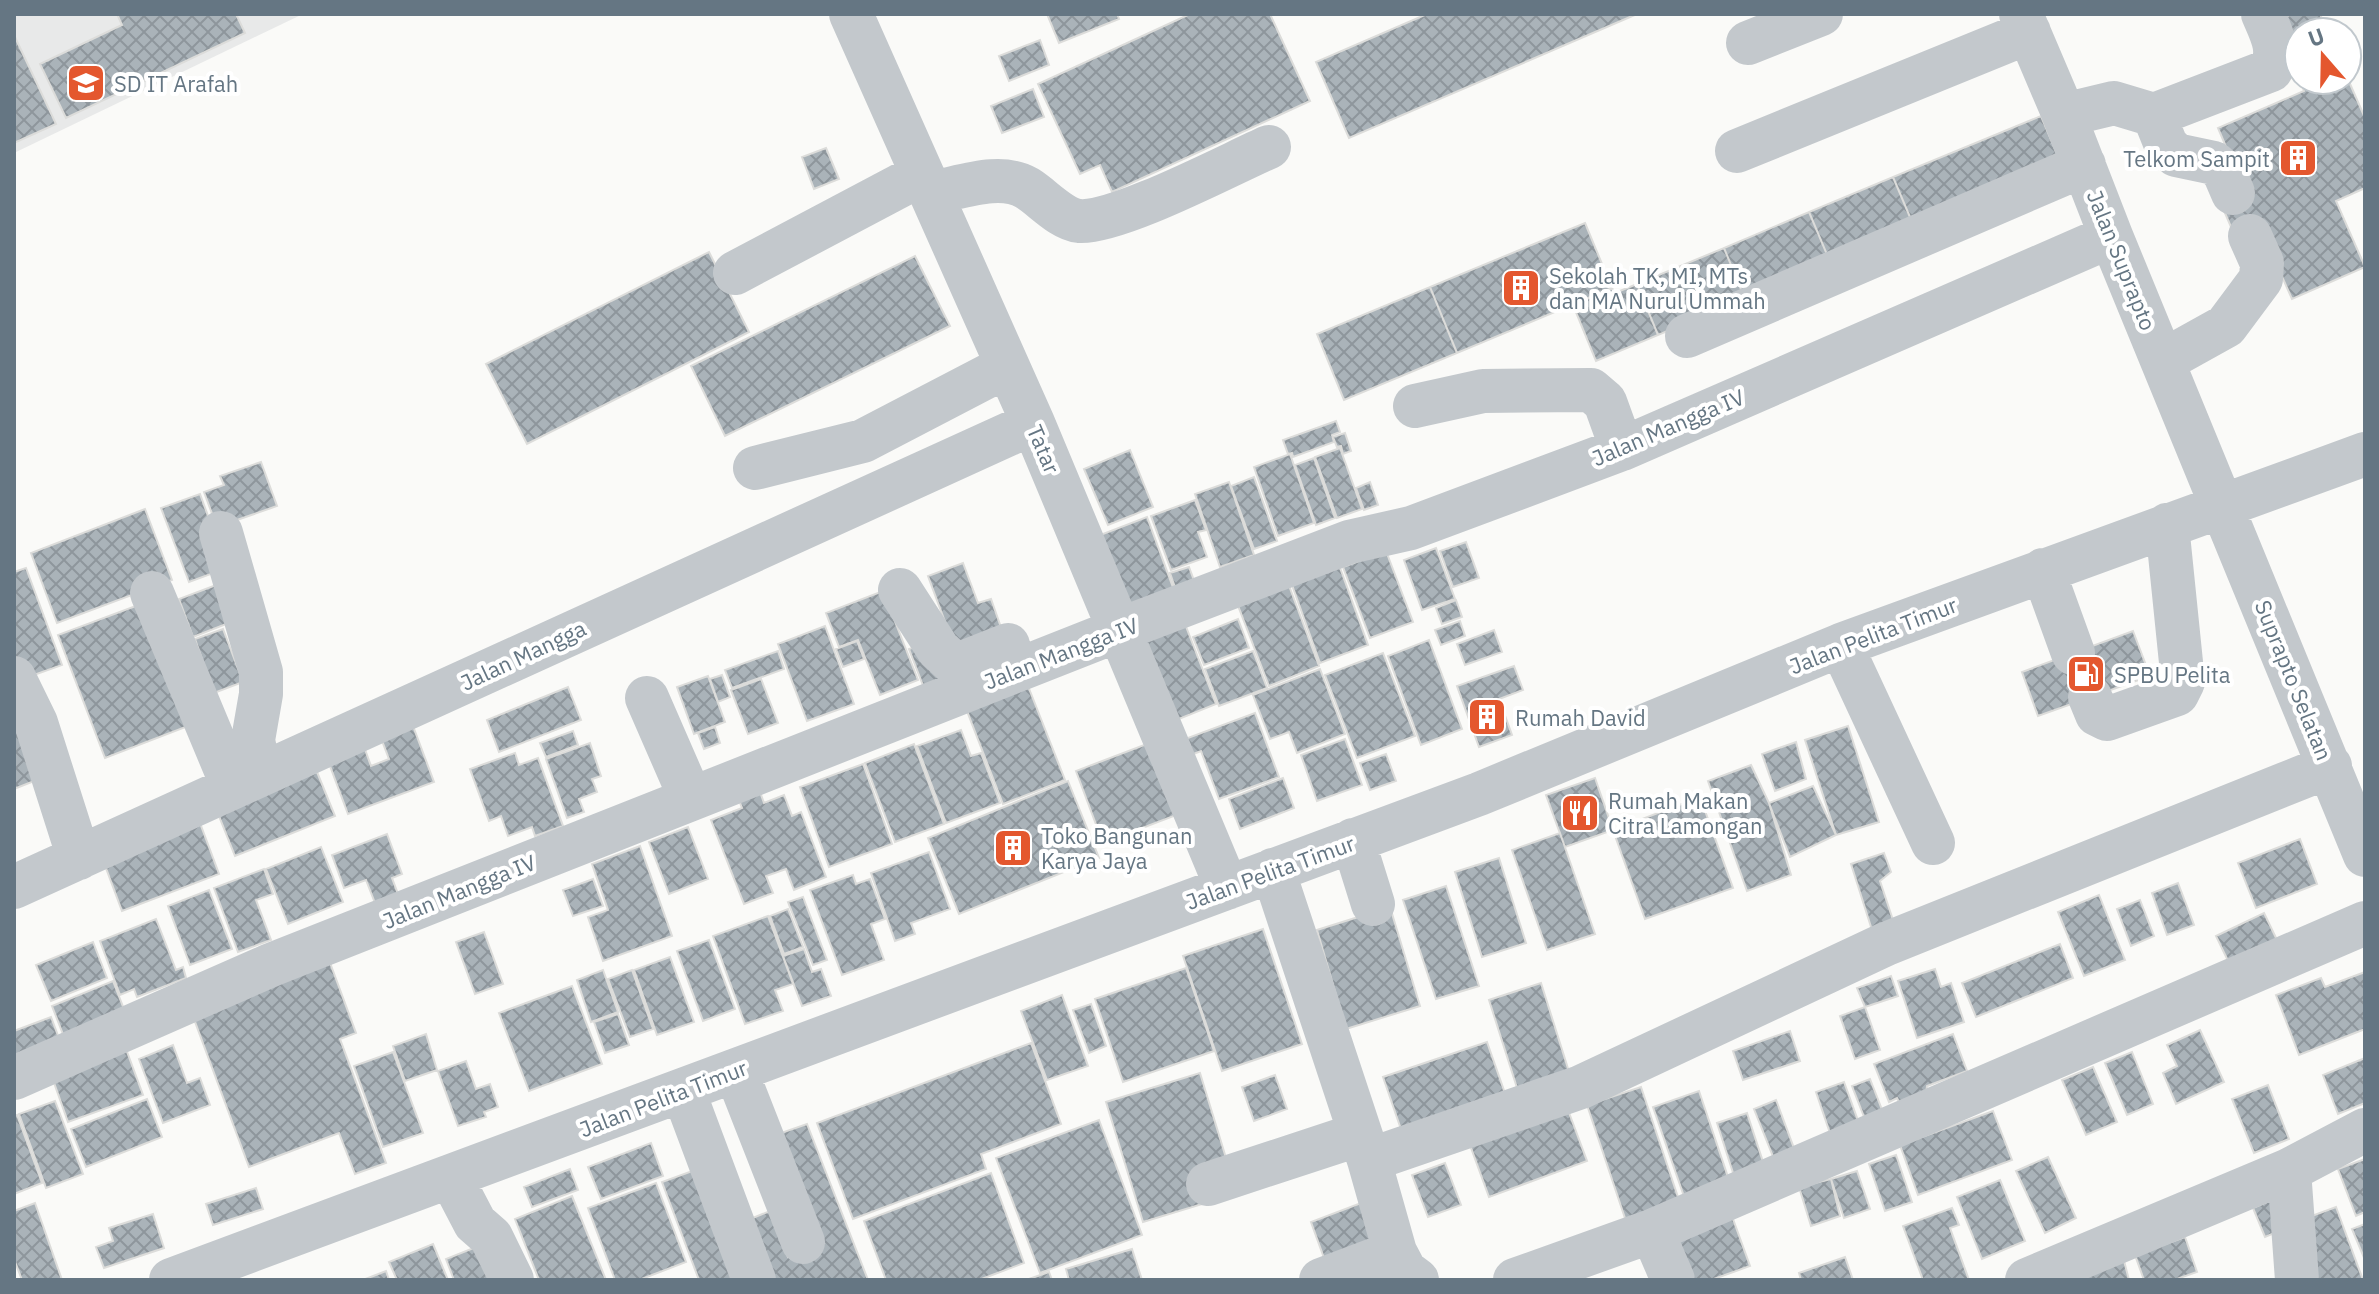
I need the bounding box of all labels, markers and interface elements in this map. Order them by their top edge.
north arrow [2283,16,2363,96]
text: U [2304,20,2328,53]
school or university icon: SD IT Arafah [65,62,107,104]
place label: SD IT Arafah [114,69,238,98]
building icon: Telkom Sampit [2277,137,2319,179]
place label: Telkom Sampit [2123,144,2270,173]
street label: Jalan Suprapto [2081,186,2163,334]
place label: Sekolah TK, MI, MTs dan MA Nurul Ummah [1549,261,1766,315]
building icon: Sekolah TK, MI, MTs dan MA Nurul Ummah [1500,267,1542,309]
street label: Jalan Mangga IV [1587,382,1749,472]
street label: Tatar [1021,420,1067,478]
street label: Jalan Pelita Timur [1785,590,1961,680]
street label: Suprapto Selatan [2249,596,2339,764]
street label: Jalan Mangga IV [980,610,1142,696]
street label: Jalan Mangga [455,613,591,697]
fuel station icon: SPBU Pelita [2065,653,2107,695]
place label: SPBU Pelita [2114,660,2231,689]
building icon: Rumah David [1466,696,1508,738]
place label: Rumah David [1515,703,1646,732]
place label: Rumah Makan Citra Lamongan [1608,786,1762,840]
restaurant icon: Rumah Makan Citra Lamongan [1559,792,1601,834]
place label: Toko Bangunan Karya Jaya [1041,821,1193,875]
building icon: Toko Bangunan Karya Jaya [992,827,1034,869]
street label: Jalan Pelita Timur [1182,828,1358,916]
street label: Jalan Mangga IV [378,847,540,935]
street label: Jalan Pelita Timur [575,1053,751,1143]

